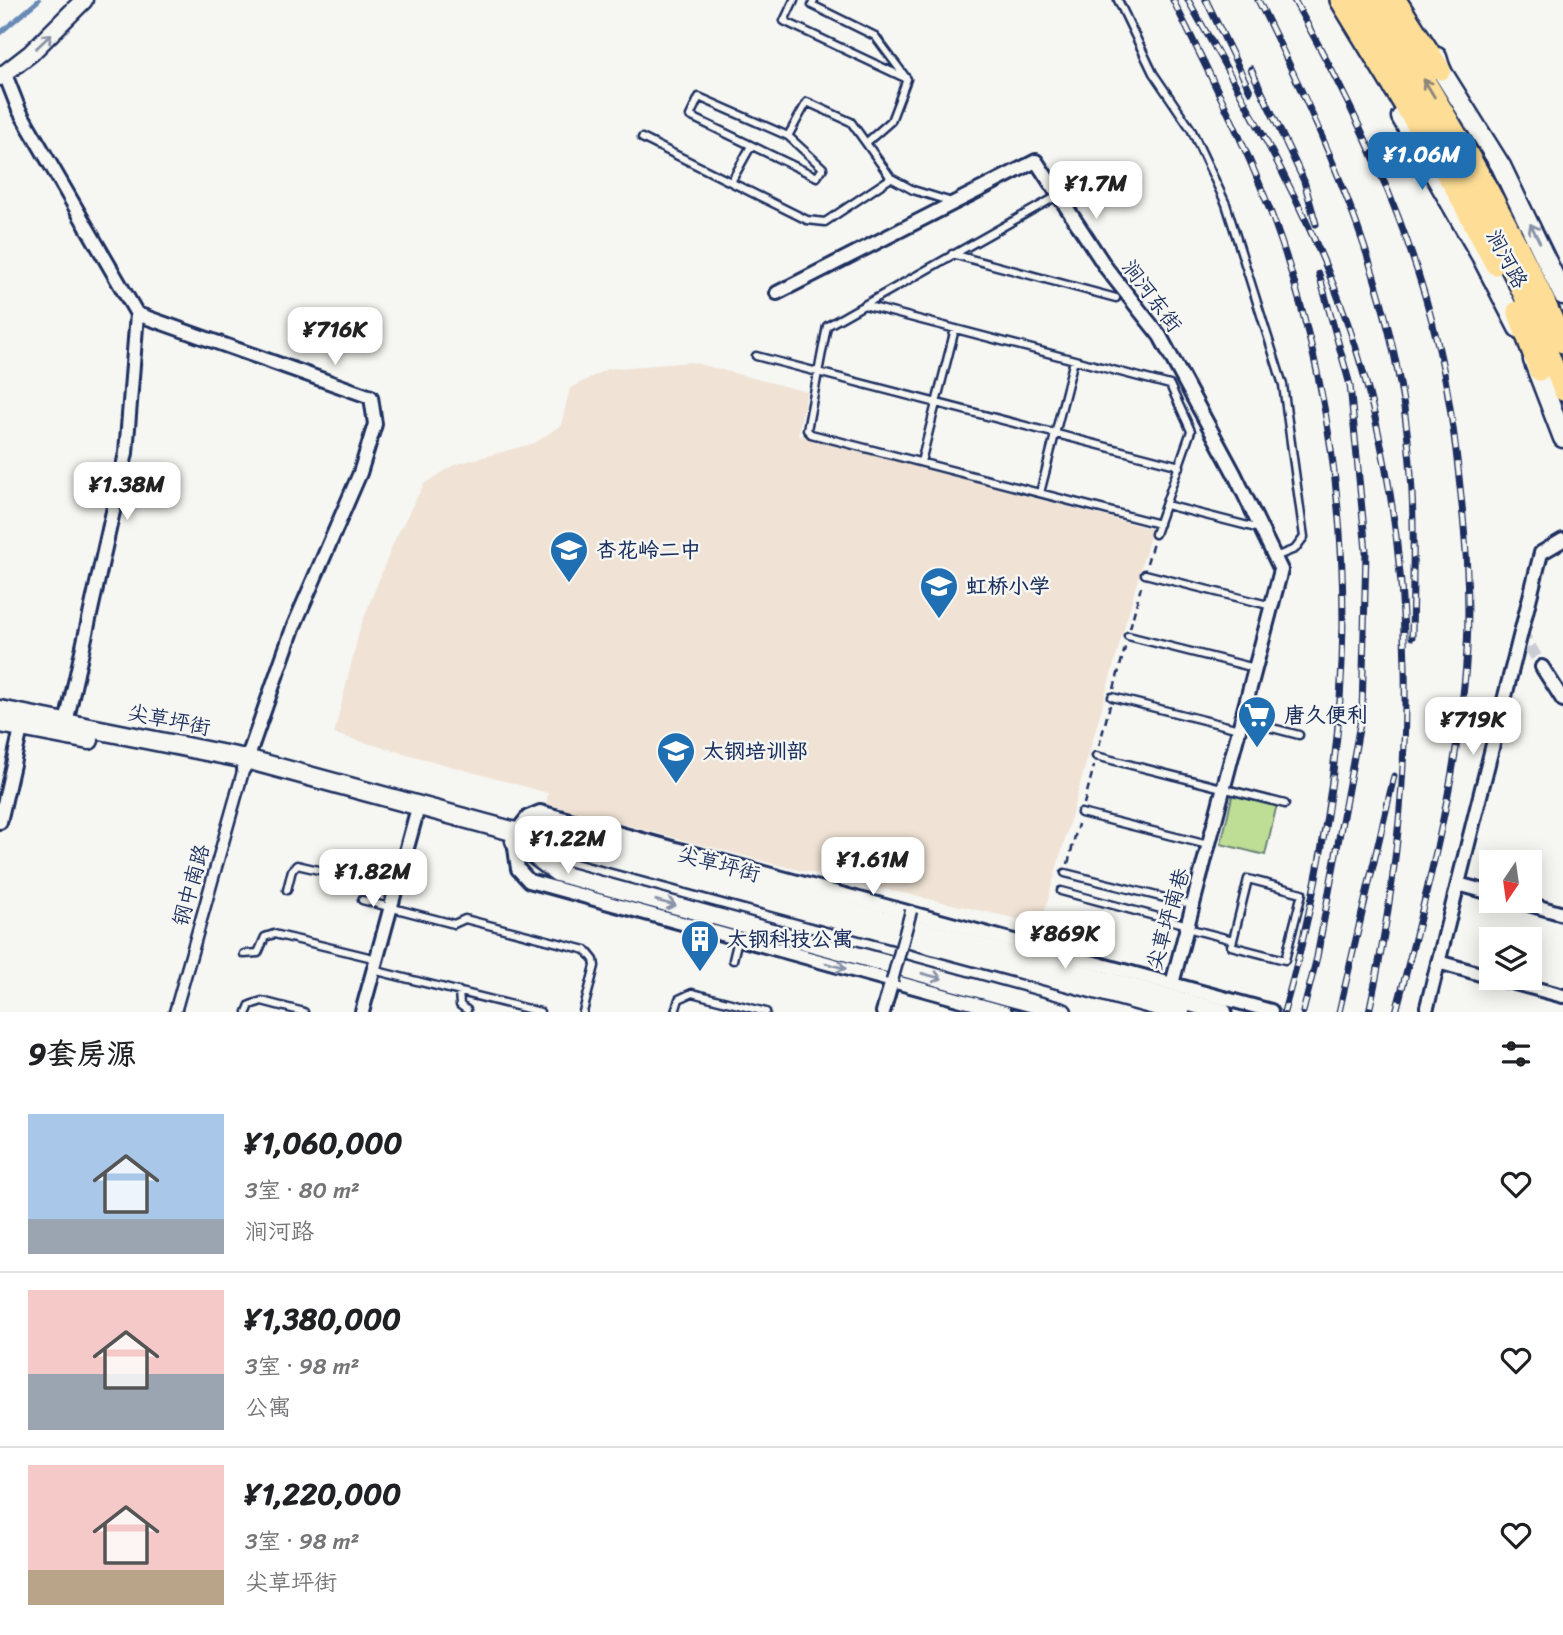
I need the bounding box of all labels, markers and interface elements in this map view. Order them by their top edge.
one-way arrow [35,32,52,49]
one-way arrow [1422,78,1436,98]
pin: ¥1.06M [1365,132,1479,192]
text: ¥1.06M [1384,134,1460,175]
pin: ¥1.7M [1047,162,1145,221]
text: ¥1.7M [1065,163,1127,204]
street label: 涧河路 [1475,222,1539,296]
one-way arrow [1528,223,1542,243]
street label: 涧河东街 [1112,251,1192,341]
pin: ¥716K [286,308,384,367]
text: ¥716K [304,309,366,350]
pin: ¥1.38M [70,462,184,522]
text: ¥1.38M [90,464,164,505]
school or university icon: 杏花岭二中 [548,529,590,584]
place label: 杏花岭二中 [596,531,701,569]
school or university icon: 虹桥小学 [918,565,960,620]
place label: 虹桥小学 [966,567,1050,605]
street label: 尖草坪街 [124,693,214,747]
supermarket icon: 唐久便利 [1236,694,1278,749]
place label: 唐久便利 [1284,696,1368,734]
pin: ¥719K [1424,698,1522,757]
text: ¥719K [1441,699,1505,740]
school or university icon: 太钢培训部 [655,730,697,785]
place label: 太钢培训部 [703,732,808,770]
pin: ¥1.22M [511,816,625,876]
text: ¥1.22M [531,818,605,859]
street label: 尖草坪街 [674,835,764,893]
pin: ¥1.61M [816,838,930,897]
street label: 钢中南路 [161,839,221,931]
text: ¥1.61M [837,839,909,880]
pin: ¥1.82M [316,850,430,909]
north arrow [1479,850,1542,914]
map controls [1479,850,1542,990]
text: ¥1.82M [335,851,411,892]
street label: 尖草坪南巷 [1135,863,1201,975]
one-way arrow [654,897,676,910]
pin: ¥869K [1016,912,1114,971]
text: ¥869K [1031,913,1099,954]
building icon: 太钢科技公寓 [679,918,721,973]
place label: 太钢科技公寓 [727,920,853,958]
button: layers [1479,927,1542,990]
one-way arrow [825,960,847,973]
one-way arrow [920,970,943,983]
text: 9套房源 [28,1027,136,1081]
icon: filters [1497,1035,1535,1073]
text: ¥1,060,000 [245,1116,403,1170]
icon: home [84,1142,168,1226]
icon: heart [1497,1165,1535,1203]
text: 3室 · 80 m² [245,1170,360,1211]
text: 涧河路 [245,1211,314,1252]
text: ¥1,380,000 [245,1292,401,1346]
icon: home [84,1318,168,1402]
icon: heart [1497,1341,1535,1379]
text: 3室 · 98 m² [245,1346,359,1387]
text: 公寓 [245,1387,291,1428]
text: ¥1,220,000 [245,1467,401,1521]
icon: home [84,1493,168,1577]
icon: heart [1497,1516,1535,1554]
text: 3室 · 98 m² [245,1521,359,1562]
text: 尖草坪街 [245,1562,337,1603]

